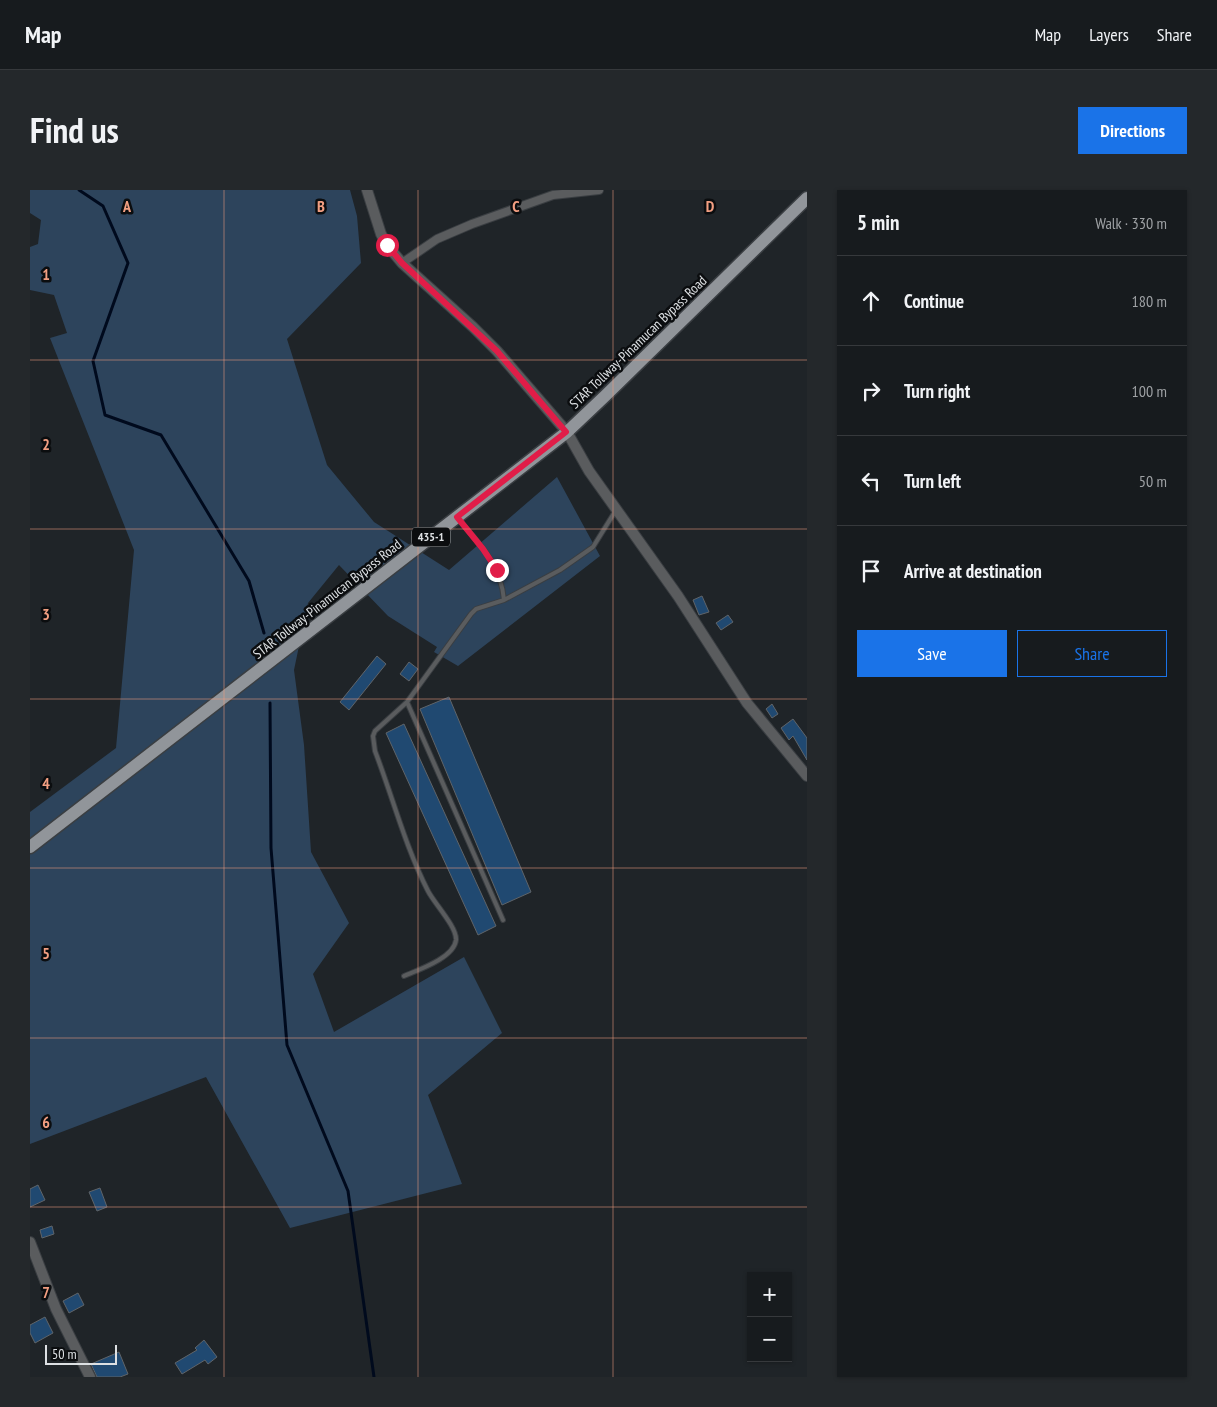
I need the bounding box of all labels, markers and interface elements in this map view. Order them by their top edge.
text: Map [25,19,62,50]
text: Map [1035,23,1061,46]
text: Layers [1089,23,1129,46]
text: Share [1157,23,1192,46]
text: Find us [30,107,119,153]
button: Directions [1078,107,1187,154]
text: A [122,196,132,216]
text: B [317,196,325,216]
text: C [512,196,520,216]
text: D [706,196,715,216]
text: 5 min [857,209,899,236]
text: Walk · 330 m [1095,213,1167,233]
route start [376,234,399,257]
text: 1 [42,264,50,284]
street label: STAR Tollway-Pinamucan Bypass Road [566,272,710,412]
icon: ahead [857,287,885,315]
text: Continue [904,289,964,313]
text: 180 m [1132,291,1167,311]
icon: right [857,377,885,405]
text: Turn right [904,379,970,403]
text: 100 m [1132,381,1167,401]
text: 2 [42,434,50,454]
icon: left [857,467,885,495]
text: Turn left [904,469,961,493]
text: 50 m [1139,471,1167,491]
road number: 435-1 [412,528,450,547]
street label: STAR Tollway-Pinamucan Bypass Road [249,535,405,663]
icon: arrive [857,557,885,585]
route end [486,559,509,582]
text: Arrive at destination [904,559,1042,583]
text: 3 [42,604,50,624]
button: Save [857,630,1007,677]
button: Share [1017,630,1167,677]
text: 4 [42,773,50,793]
text: 5 [42,943,50,963]
text: 6 [42,1112,50,1132]
map controls [747,1272,792,1362]
button: + [747,1272,792,1317]
text: 7 [42,1282,50,1302]
button: − [747,1317,792,1362]
scale bar [45,1342,118,1365]
text: 50 m [52,1345,77,1363]

